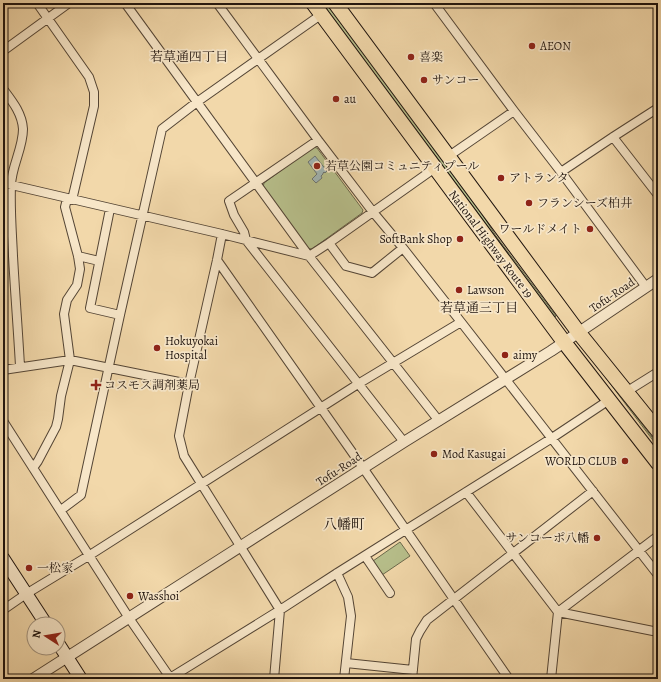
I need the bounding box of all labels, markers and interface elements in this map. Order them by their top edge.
place label: AEON [539,38,571,54]
marker: AEON [527,41,537,51]
district label: 若草通四丁目 [150,48,228,65]
place label: 喜楽 [419,49,443,65]
marker: 喜楽 [406,52,416,62]
place label: サンコー [432,72,479,88]
marker: サンコー [419,75,429,85]
place label: au [344,91,357,107]
marker: au [331,94,341,104]
place label: 若草公園コミュニティプール [325,158,479,174]
marker: 若草公園コミュニティプール [312,161,322,171]
place label: アトランタ [509,170,569,186]
marker: アトランタ [496,173,506,183]
street label: National Highway Route 19 [445,187,537,301]
place label: フランシーズ柏井 [537,195,633,211]
marker: フランシーズ柏井 [524,198,534,208]
place label: ワールドメイト [499,221,582,237]
marker: ワールドメイト [585,224,595,234]
place label: SoftBank Shop [379,231,452,247]
marker: SoftBank Shop [455,234,465,244]
street label: Tofu-Road [586,274,638,316]
place label: Lawson [467,282,505,298]
marker: Lawson [454,285,464,295]
district label: 若草通三丁目 [440,299,518,316]
place label: Hokuyokai Hospital [165,333,218,363]
marker: Hokuyokai Hospital [152,343,162,353]
place label: aimy [513,347,538,363]
marker: aimy [500,350,510,360]
place label: コスモス調剤薬局 [104,377,200,393]
marker: コスモス調剤薬局 [91,380,101,390]
place label: Mod Kasugai [442,446,506,462]
street label: Tofu-Road [313,448,365,490]
marker: Mod Kasugai [429,449,439,459]
place label: WORLD CLUB [544,453,617,469]
marker: WORLD CLUB [620,456,630,466]
district label: 八幡町 [323,515,365,534]
place label: サンコーポ八幡 [506,530,589,546]
marker: サンコーポ八幡 [592,533,602,543]
place label: 一松家 [37,560,73,576]
marker: 一松家 [24,563,34,573]
place label: Wasshoi [137,588,179,604]
marker: Wasshoi [125,591,135,601]
north arrow [26,616,66,656]
text: N [29,629,45,640]

